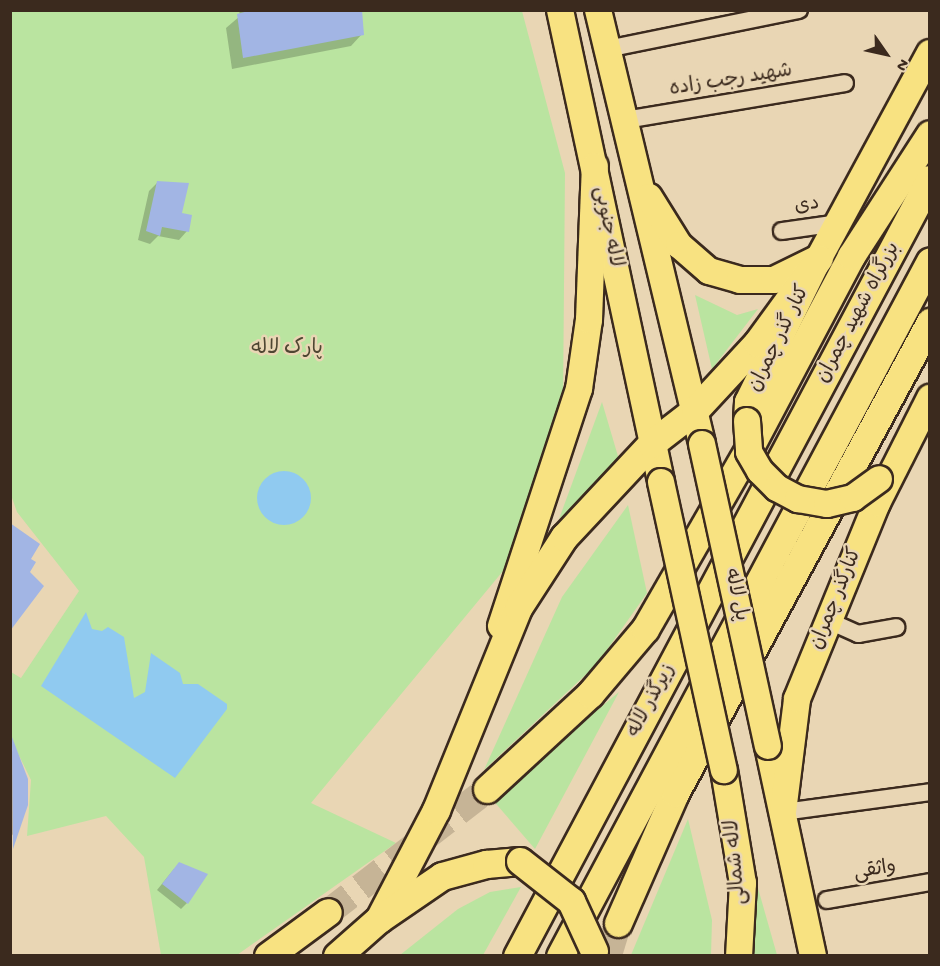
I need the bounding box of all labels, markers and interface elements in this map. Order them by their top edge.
north arrow [856,24,916,84]
text: N [891,55,912,74]
street label: شهید رجب زاده [668,59,794,103]
street label: لاله جنوبی [587,185,627,269]
street label: دی [793,192,821,220]
street label: بزرگراه شهید چمران [812,239,906,387]
street label: کنار گذر چمران [744,282,816,396]
park label: پارک لاله [251,337,323,361]
street label: کنارگذر چمران [806,544,868,654]
street label: پل لاله [718,567,752,623]
street label: زیرگذر لاله [623,660,681,742]
street label: لاله شمالی [721,818,753,906]
street label: واثقی [852,855,898,887]

